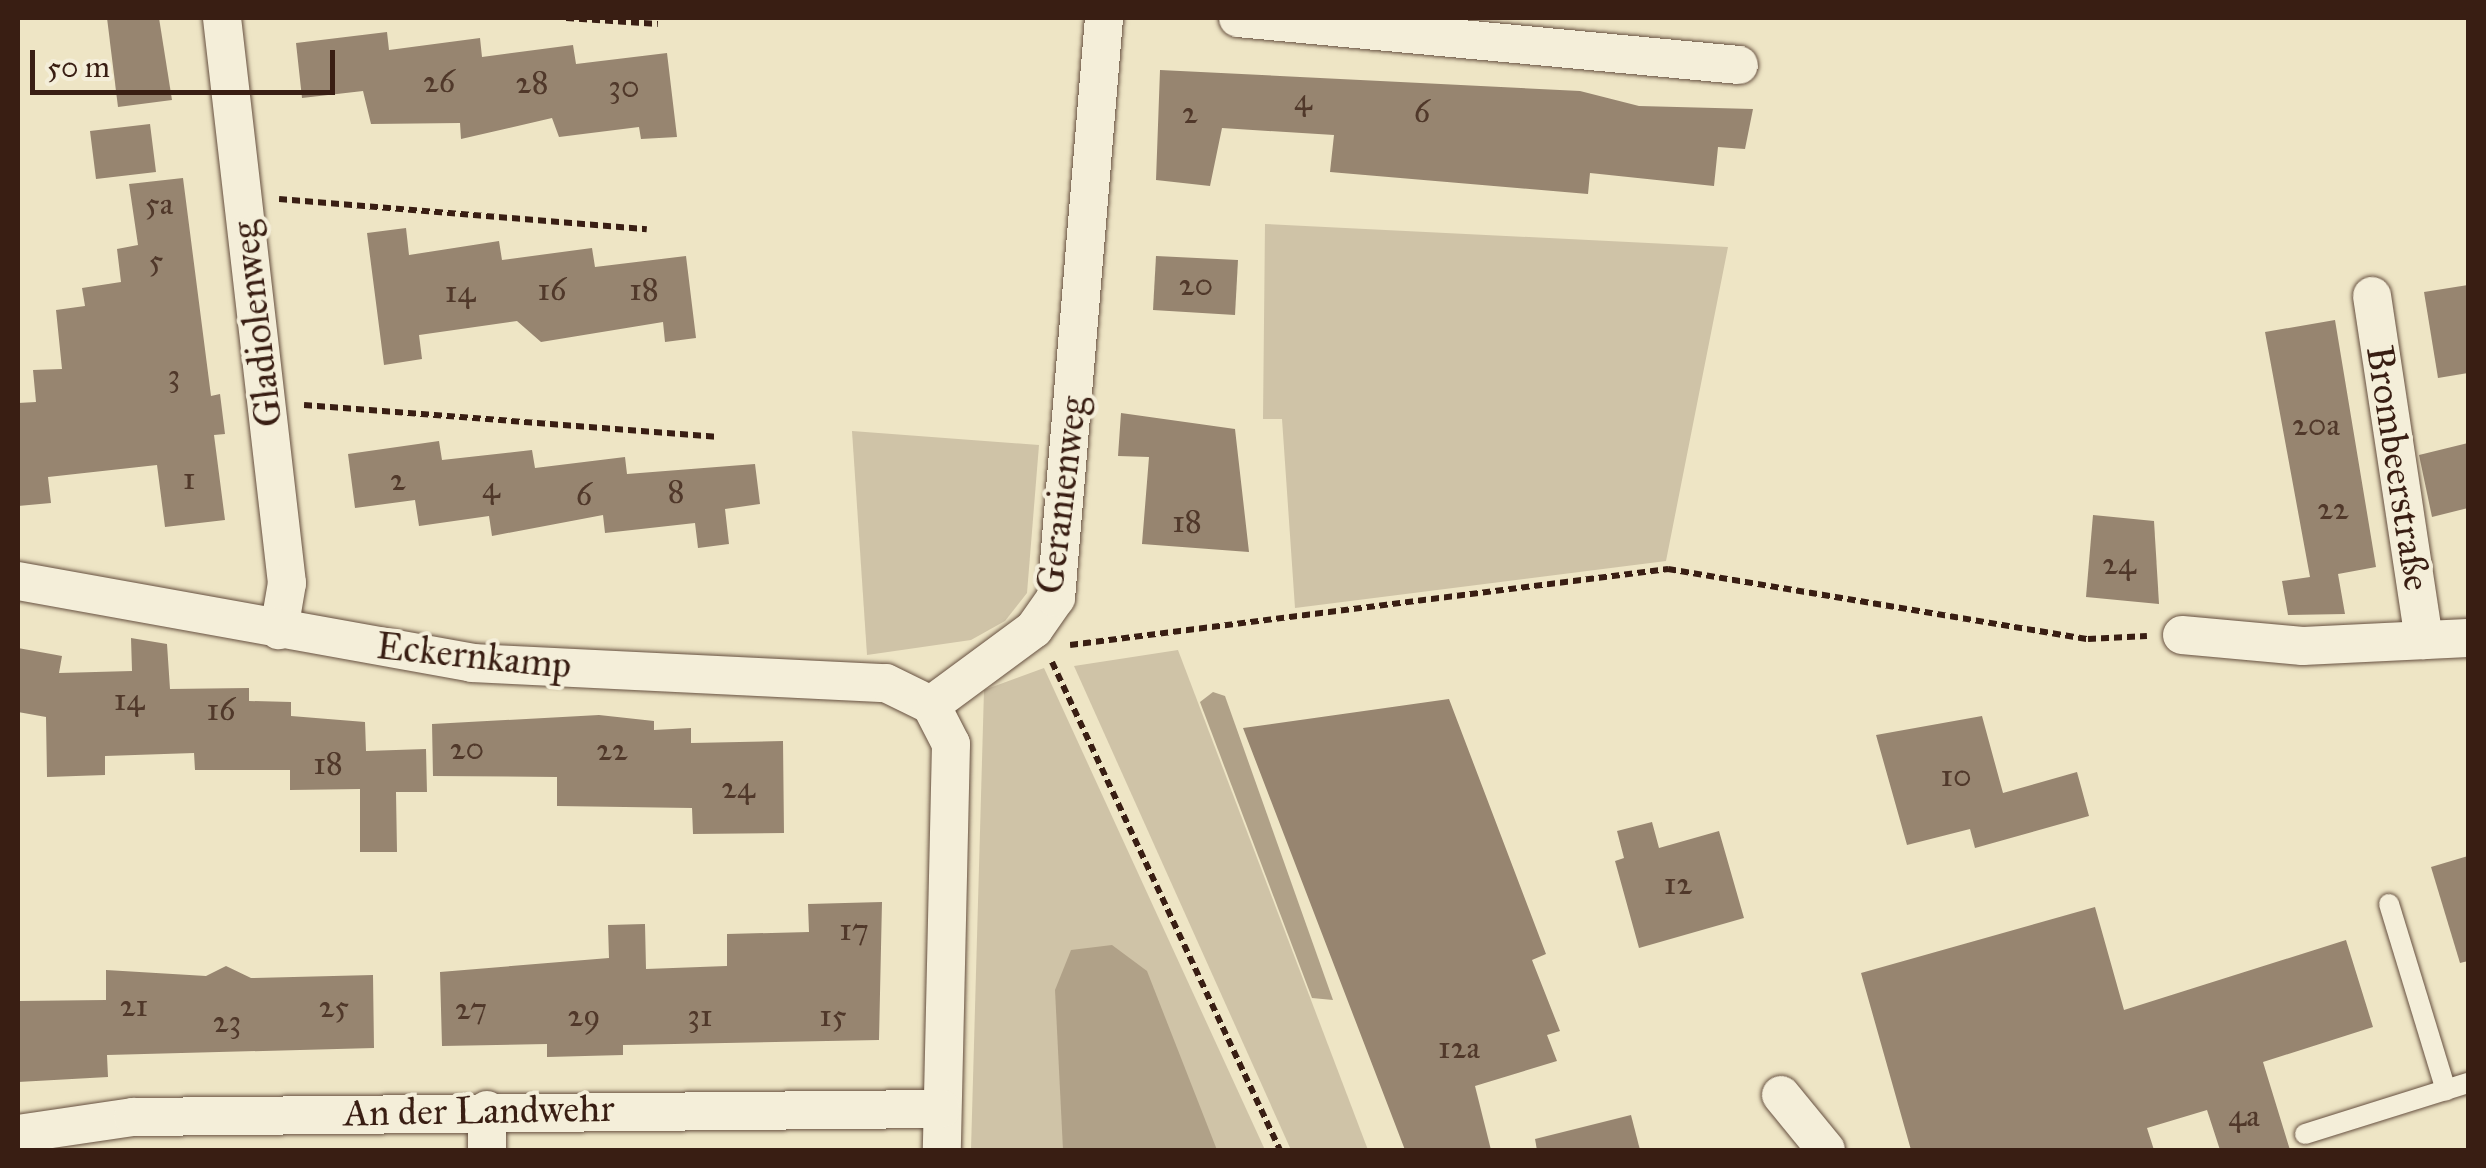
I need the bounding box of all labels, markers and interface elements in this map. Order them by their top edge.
scale bar [35,30,340,92]
text: 50 m [47,49,110,85]
house number: 26 [423,63,455,101]
house number: 28 [516,64,548,102]
house number: 30 [608,68,640,106]
house number: 4 [1294,81,1312,119]
house number: 6 [1414,93,1430,131]
house number: 2 [1182,94,1198,132]
house number: 5a [145,185,173,223]
street label: Gladiolenweg [222,219,292,429]
house number: 5 [149,242,163,280]
house number: 20 [1179,266,1213,304]
house number: 16 [538,271,566,309]
house number: 18 [629,271,659,309]
house number: 14 [445,273,475,311]
street label: Brombeerstraße [2356,342,2440,594]
house number: 3 [168,357,180,395]
street label: Geranienweg [1027,394,1097,596]
house number: 20a [2292,406,2340,444]
house number: 1 [183,460,195,498]
house number: 2 [390,461,406,499]
house number: 4 [482,469,500,507]
house number: 8 [667,473,685,511]
house number: 6 [576,476,592,514]
house number: 22 [2317,490,2349,528]
house number: 18 [1172,503,1202,541]
house number: 24 [2102,545,2136,583]
street label: Eckernkamp [374,623,574,689]
house number: 14 [114,681,144,719]
house number: 16 [207,691,235,729]
house number: 20 [450,730,484,768]
house number: 22 [596,731,628,769]
house number: 18 [313,745,343,783]
house number: 10 [1940,757,1972,795]
house number: 24 [721,769,755,807]
house number: 12 [1664,865,1692,903]
house number: 17 [839,911,869,949]
house number: 21 [120,987,148,1025]
house number: 25 [319,988,349,1026]
house number: 27 [455,990,487,1028]
house number: 29 [568,997,600,1035]
house number: 31 [687,997,713,1035]
house number: 15 [819,997,847,1035]
house number: 23 [213,1003,241,1041]
house number: 12a [1438,1029,1480,1067]
street label: An der Landwehr [343,1086,615,1136]
house number: 4a [2228,1097,2260,1135]

